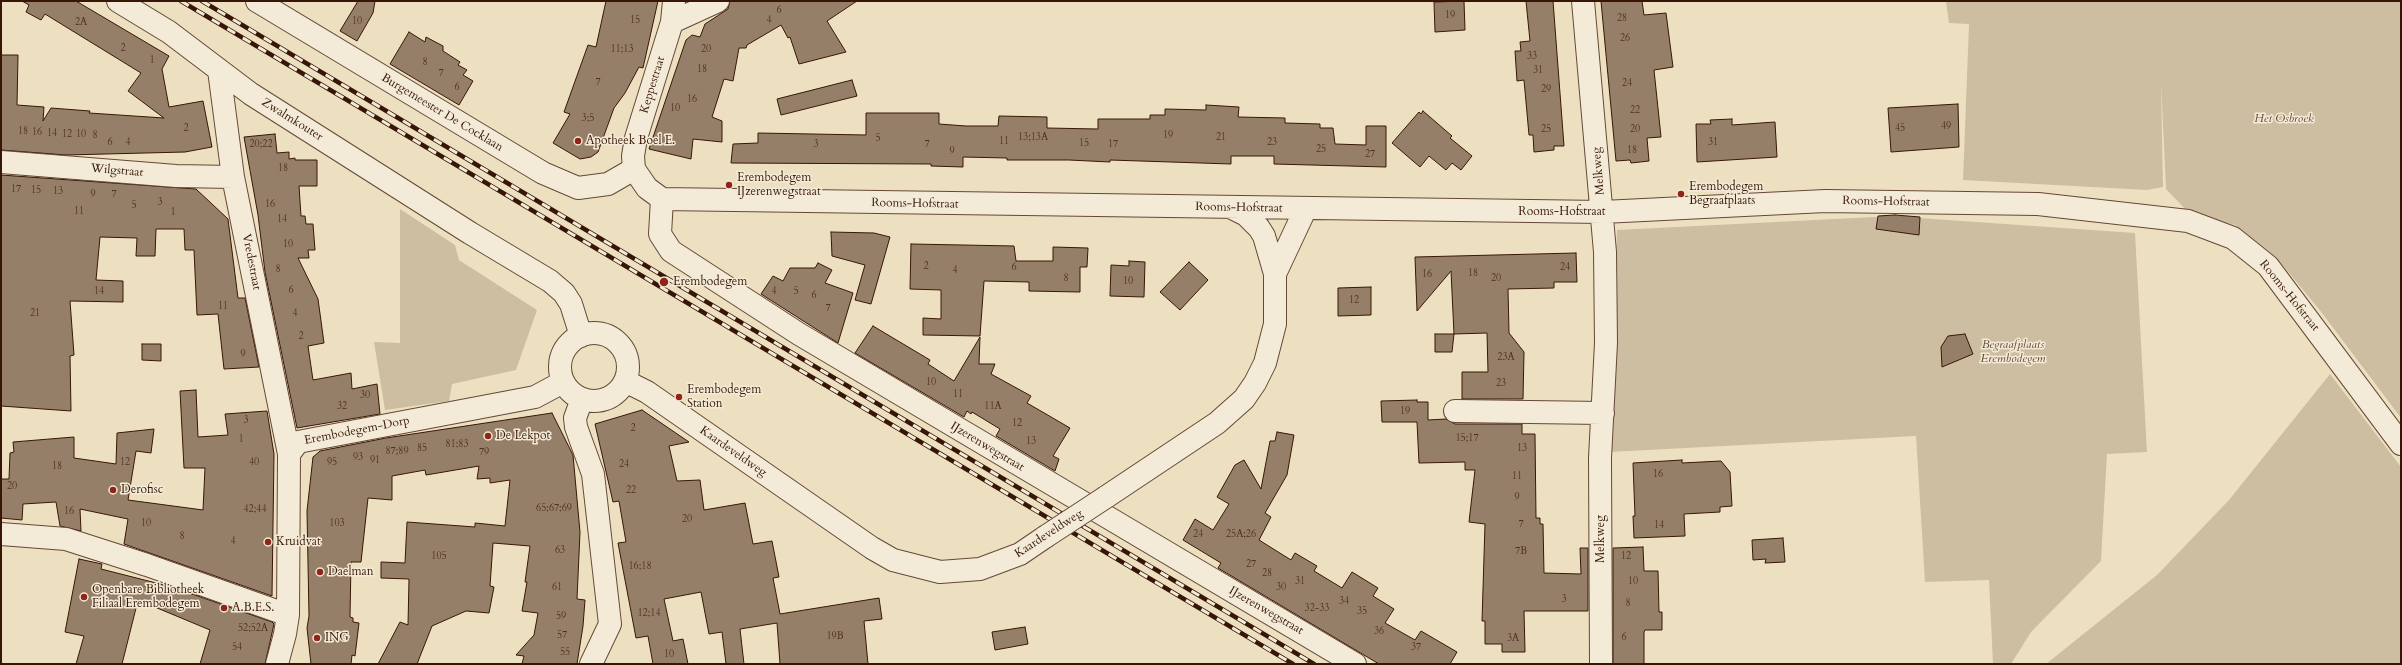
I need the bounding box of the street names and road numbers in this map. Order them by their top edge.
street label: Keppestraat [637,55,669,115]
street label: Burgemeester De Cocklaan [379,71,505,155]
street label: Zwalmkouter [259,95,325,145]
street label: Melkweg [1590,146,1608,196]
street label: Wilgstraat [90,162,144,180]
street label: Rooms-Hofstraat [1842,194,1930,210]
street label: Rooms-Hofstraat [871,196,959,212]
street label: Rooms-Hofstraat [1195,200,1283,216]
street label: Rooms-Hofstraat [1518,205,1606,219]
street label: Vredestraat [239,233,263,291]
street label: Rooms-Hofstraat [2256,258,2322,334]
street label: Erembodegem-Dorp [303,414,411,448]
street label: IJzerenwegstraat [947,419,1027,475]
street label: Kaardeveldweg [697,424,769,480]
street label: Kaardeveldweg [1012,507,1086,561]
street label: Melkweg [1594,515,1608,563]
street label: IJzerenwegstraat [1226,584,1306,638]

